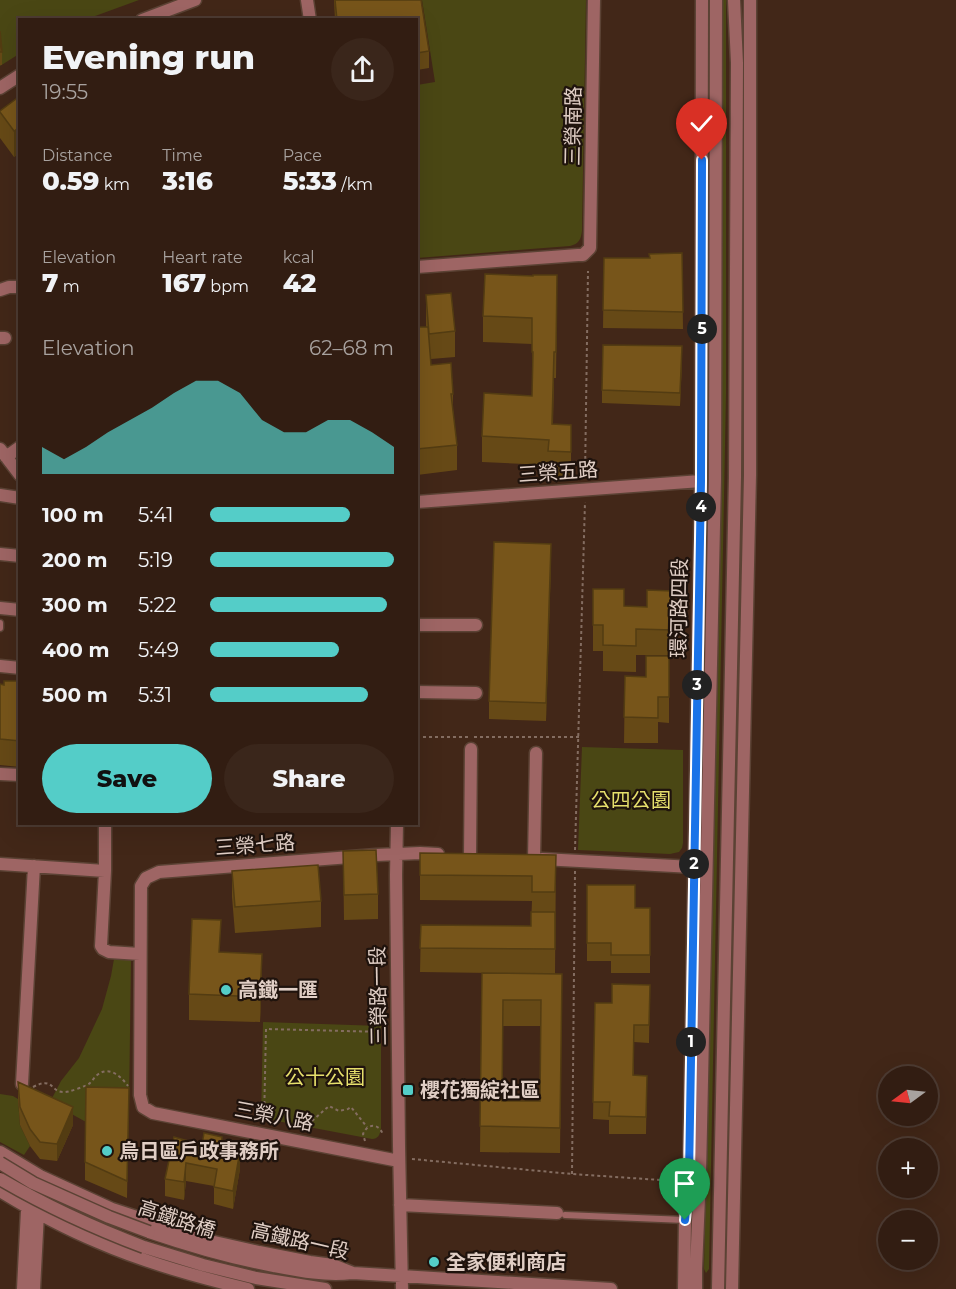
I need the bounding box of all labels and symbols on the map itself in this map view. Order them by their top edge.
street label: 三榮南路 [560,86,586,166]
pin [676,98,727,160]
pin: 5 [687,314,717,344]
street label: 三榮五路 [517,457,599,487]
pin: 4 [686,492,716,522]
street label: 環河路四段 [666,558,692,658]
pin: 3 [682,670,712,700]
park label: 公四公園 [591,788,671,812]
street label: 三榮七路 [214,830,296,860]
pin: 2 [679,849,709,879]
street label: 三榮路一段 [365,946,391,1046]
place label: 高鐵一匯 [238,978,318,1002]
marker: 高鐵一匯 [219,983,233,997]
pin: 1 [676,1027,706,1057]
park label: 公十公園 [285,1065,365,1089]
north arrow [878,1066,938,1126]
place label: 櫻花獨綻社區 [420,1078,540,1102]
marker: 櫻花獨綻社區 [401,1083,415,1097]
street label: 三榮八路 [232,1097,316,1135]
place label: 烏日區戶政事務所 [119,1139,279,1163]
marker: 烏日區戶政事務所 [100,1144,114,1158]
pin [659,1158,710,1220]
street label: 高鐵路橋 [135,1195,219,1243]
street label: 高鐵路一段 [249,1218,351,1264]
place label: 全家便利商店 [446,1250,566,1274]
marker: 全家便利商店 [427,1255,441,1269]

